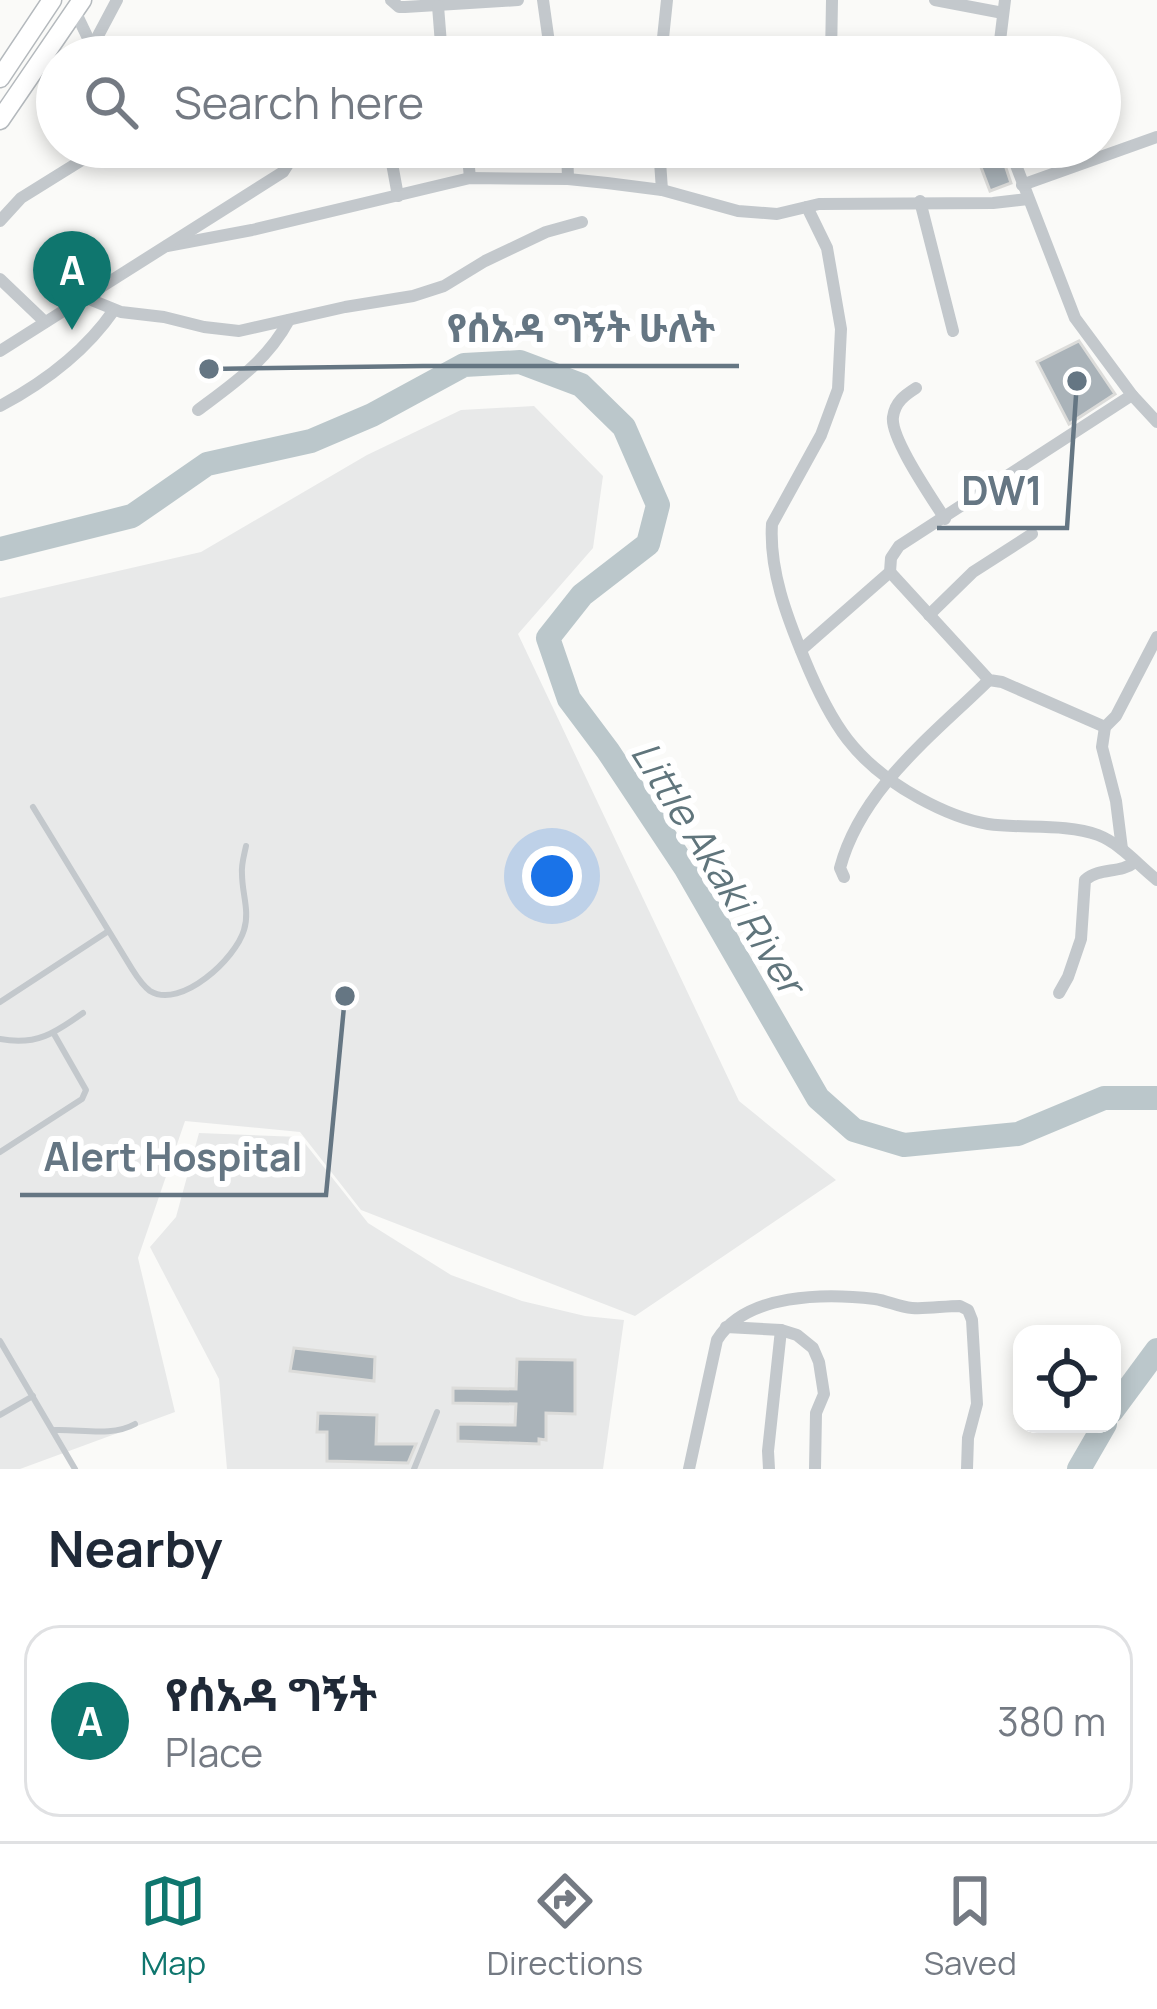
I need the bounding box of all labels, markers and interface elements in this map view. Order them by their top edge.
search box [36,36,1121,168]
icon: search [78,69,144,135]
text: Search here [174,71,424,133]
pin: A [33,231,111,330]
callout: የሰአዳ ግኝት ሁለት [423,291,739,366]
text: የሰአዳ ግኝት ሁለት [447,300,715,354]
callout: DW1 [937,453,1067,528]
text: DW1 [961,463,1043,517]
water label: Little Akaki River [619,730,821,1008]
your location [522,846,582,906]
callout: Alert Hospital [20,1120,326,1195]
text: Alert Hospital [44,1129,302,1183]
map controls [1013,1325,1121,1433]
button: locate [1013,1325,1121,1433]
text: Nearby [48,1513,223,1582]
text: የሰአዳ ግኝት [165,1663,377,1725]
text: A [77,1694,103,1748]
text: 380 m [997,1694,1106,1748]
text: Place [165,1725,263,1779]
tab: Map [140,1868,206,1985]
tab: Directions [487,1868,643,1985]
tab: Saved [924,1868,1017,1985]

